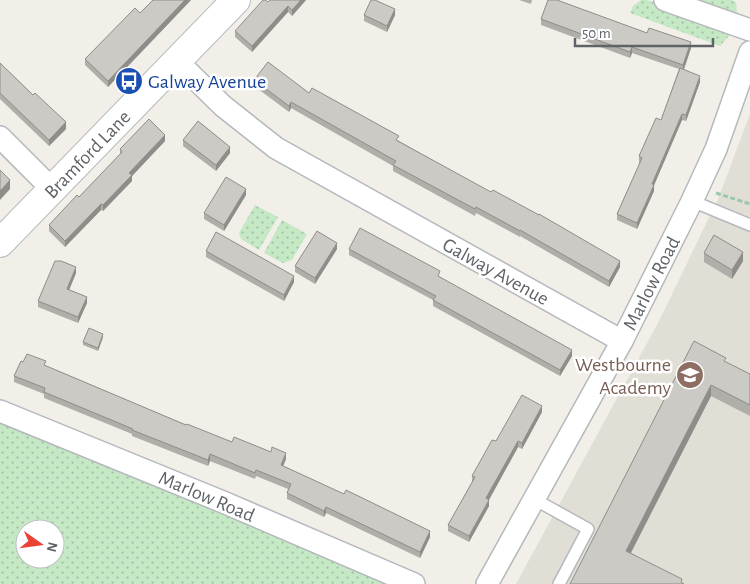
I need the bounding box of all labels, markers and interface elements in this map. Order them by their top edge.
scale bar [575,15,712,47]
text: 50 m [582,26,611,41]
bus stop icon: Galway Avenue [114,66,144,96]
place label: Galway Avenue [148,72,266,92]
street label: Bramford Lane [41,107,134,203]
street label: Marlow Road [620,233,684,333]
street label: Galway Avenue [439,234,552,309]
place label: Westbourne Academy [575,355,671,398]
school or university icon: Westbourne Academy [675,360,705,390]
street label: Marlow Road [156,468,258,526]
north arrow [15,519,65,569]
text: N [44,540,60,553]

